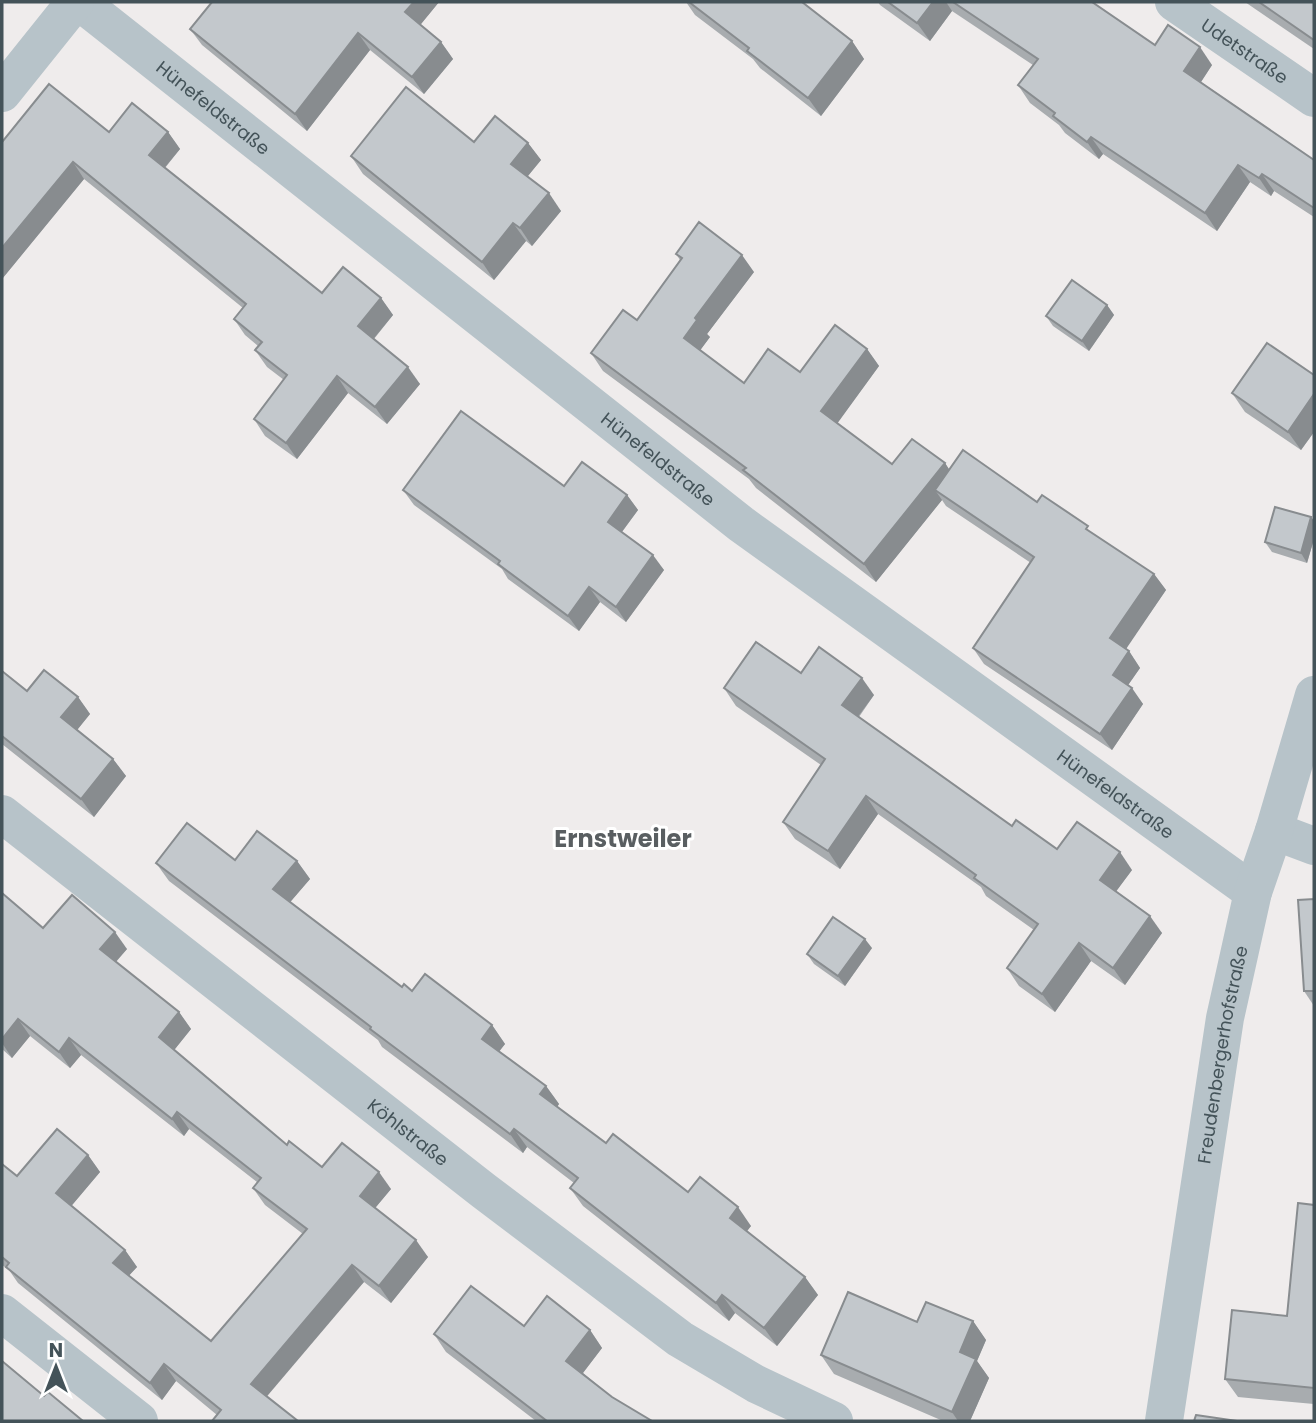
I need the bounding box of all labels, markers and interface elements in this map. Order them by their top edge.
street label: Udetstraße [1196,12,1293,89]
street label: Hünefeldstraße [151,55,276,160]
street label: Hünefeldstraße [596,406,721,512]
street label: Hünefeldstraße [1052,743,1180,844]
district label: Ernstweiler [554,822,692,855]
street label: Freudenbergerhofstraße [1191,943,1253,1165]
street label: Köhlstraße [363,1092,454,1172]
north arrow [21,1332,91,1402]
text: N [49,1337,63,1364]

